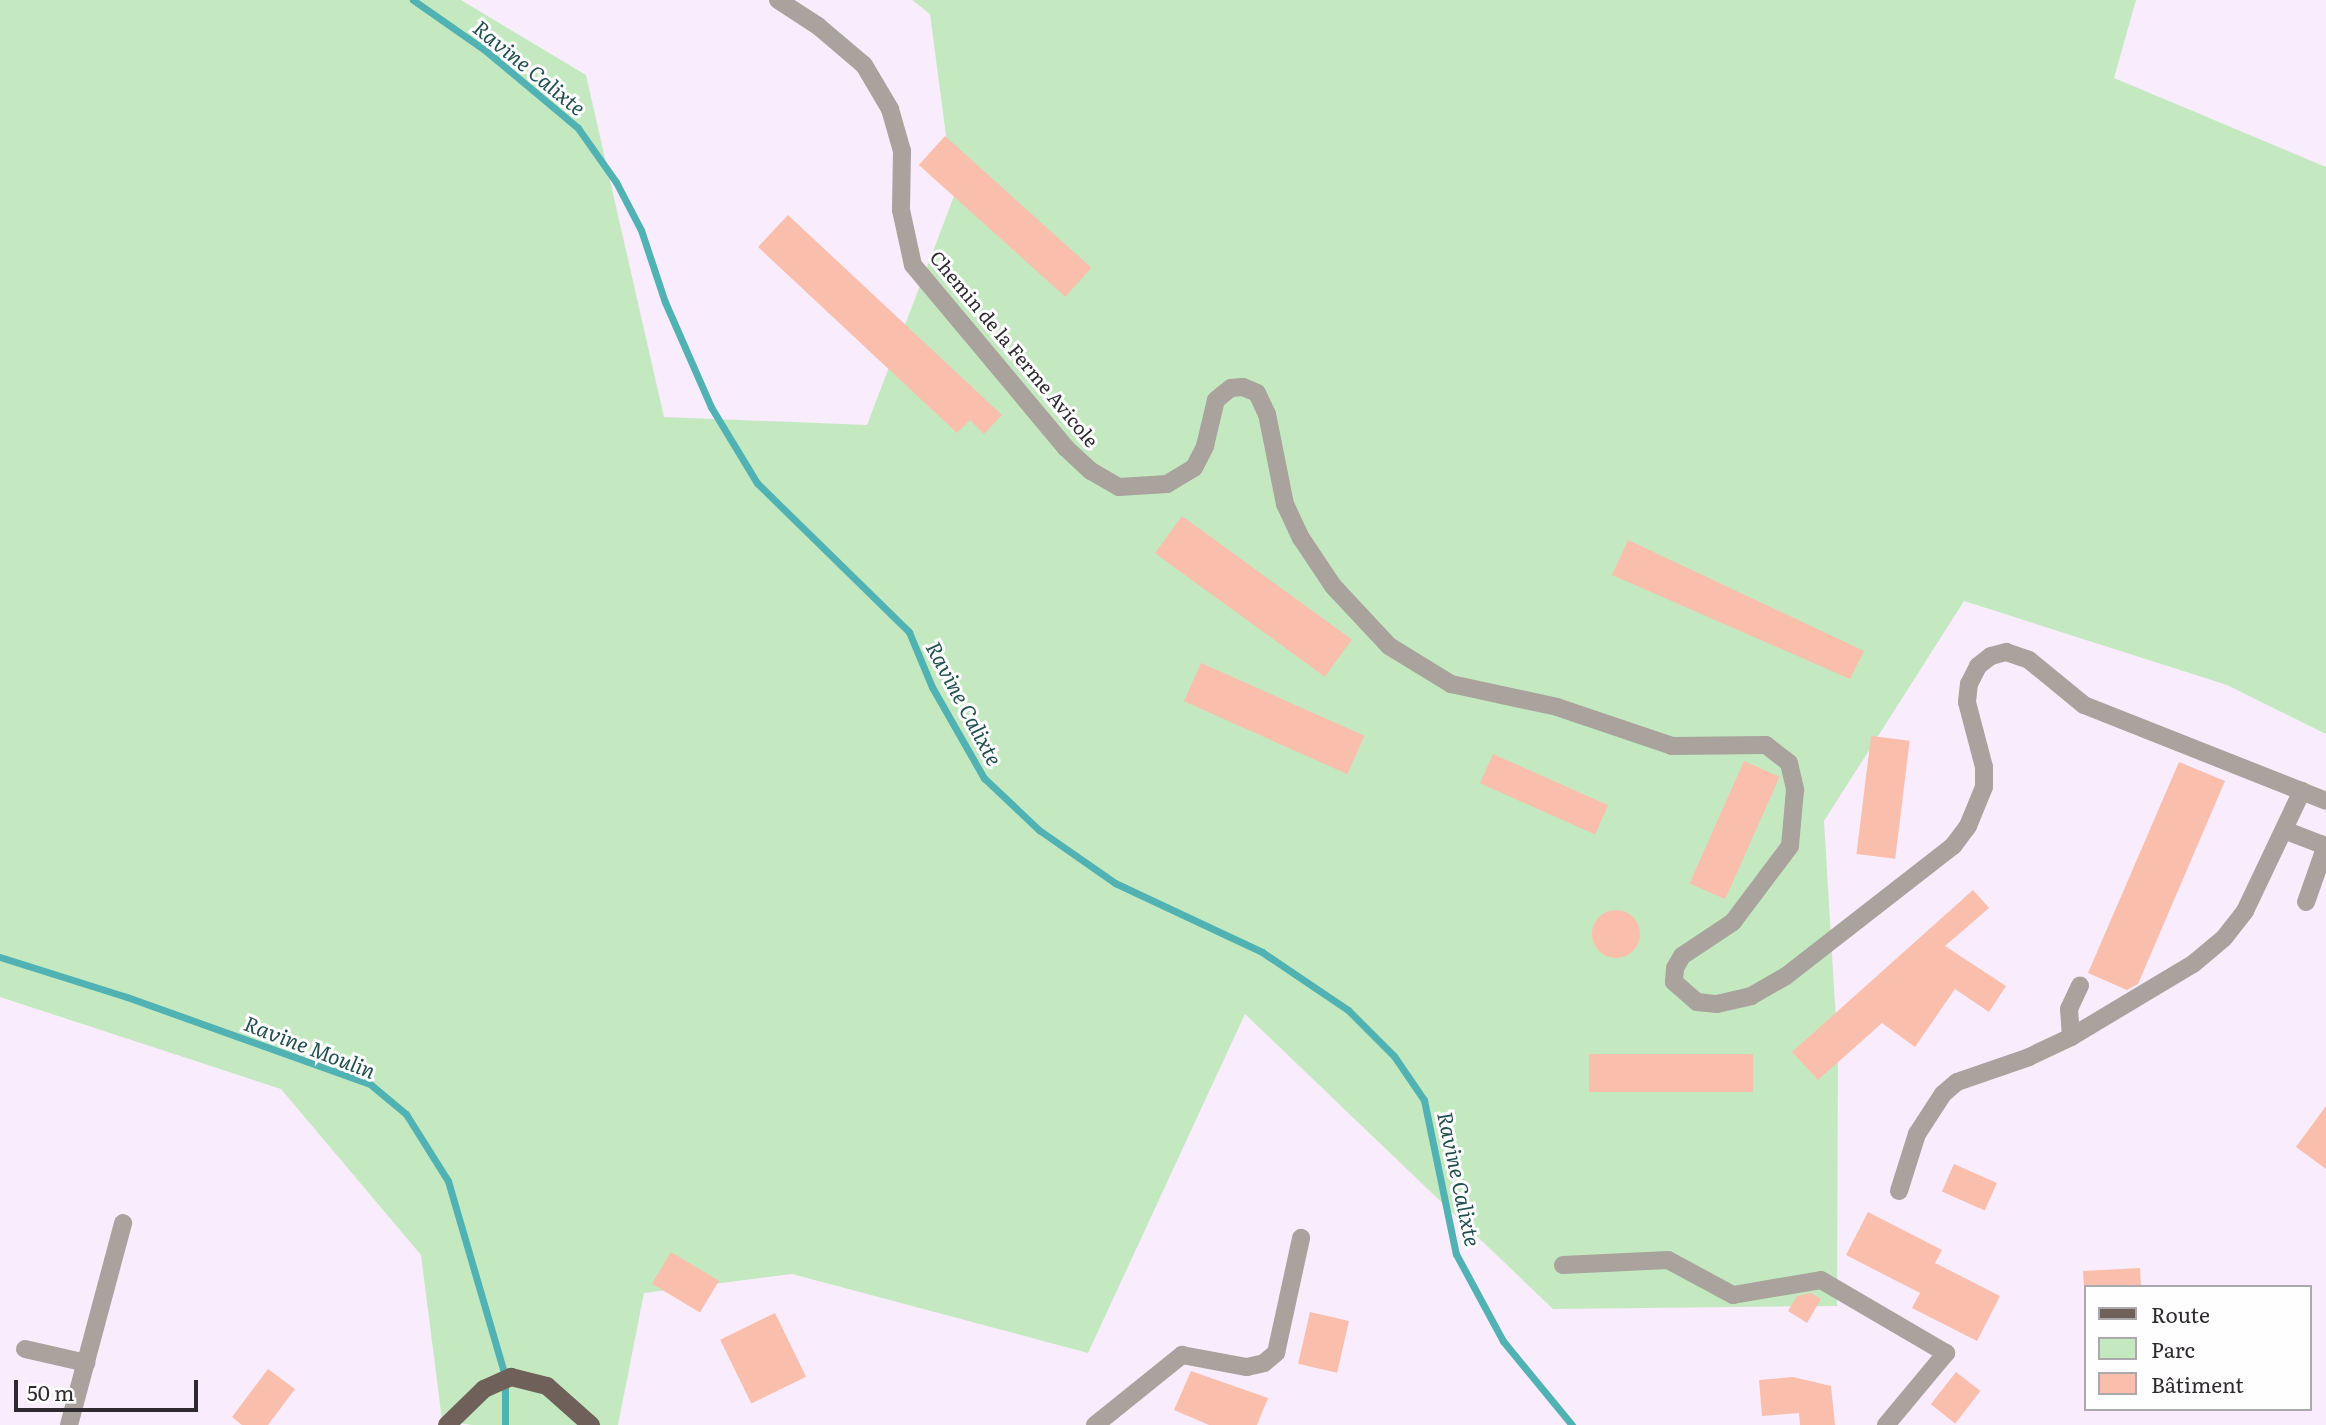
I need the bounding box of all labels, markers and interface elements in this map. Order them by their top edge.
water label: Ravine Calixte [469,14,591,120]
street label: Chemin de la Ferme Avicole [925,246,1103,452]
water label: Ravine Calixte [922,637,1008,769]
water label: Ravine Moulin [241,1009,379,1083]
water label: Ravine Calixte [1433,1109,1487,1249]
legend [2084,1285,2312,1411]
text: Route [2151,1298,2210,1329]
text: Parc [2151,1333,2195,1364]
scale bar [18,1366,201,1410]
text: Bâtiment [2151,1368,2244,1399]
text: 50 m [27,1376,74,1407]

